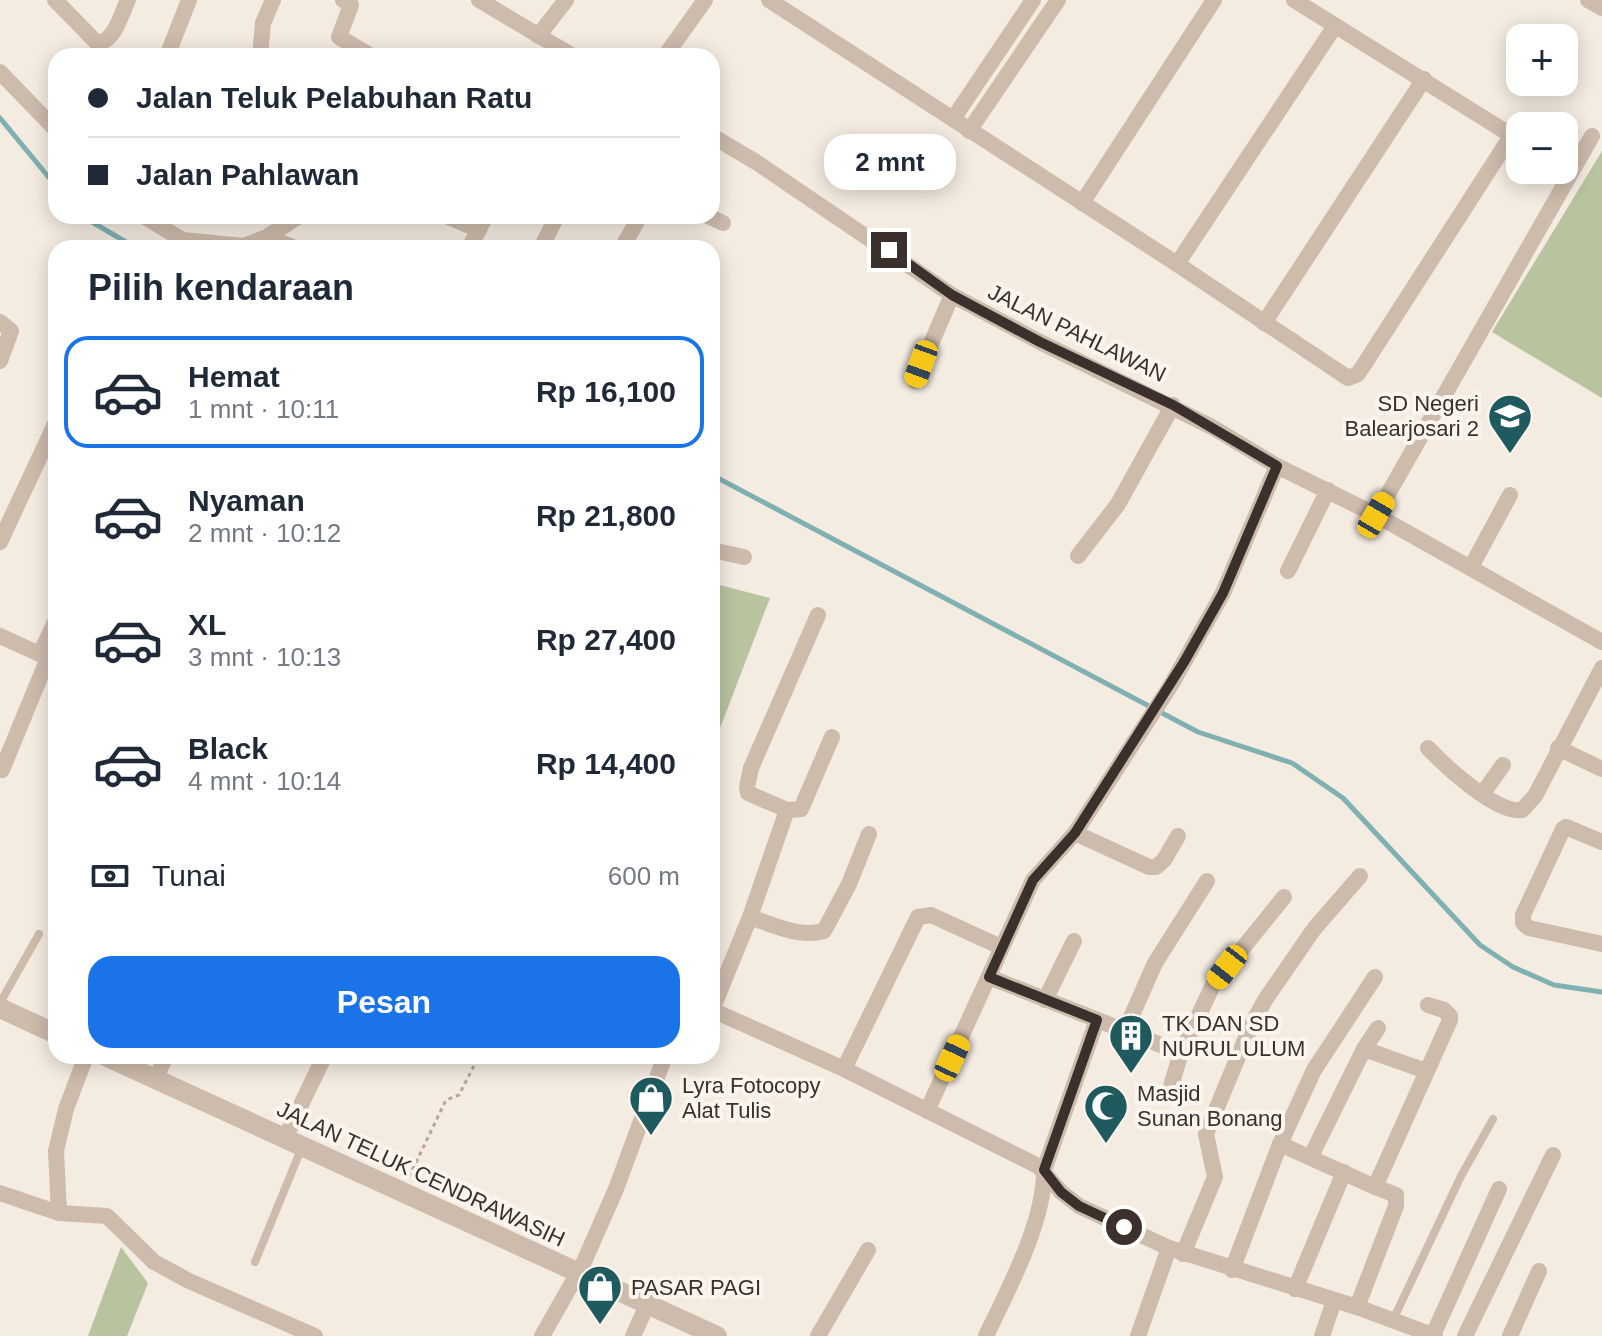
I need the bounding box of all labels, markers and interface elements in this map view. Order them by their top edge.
map controls [1506,24,1578,184]
button: + [1506,24,1578,96]
text: Jalan Teluk Pelabuhan Ratu [136,81,532,114]
button: − [1506,112,1578,184]
callout: 2 mnt [823,134,955,190]
text: 2 mnt [855,147,925,177]
text: Jalan Pahlawan [136,158,359,191]
route end [871,232,907,268]
text: Pilih kendaraan [88,267,354,308]
street label: JALAN PAHLAWAN [984,279,1170,387]
car [902,337,940,391]
icon: car [92,356,164,428]
text: Hemat [188,360,280,393]
text: Rp 16,100 [536,375,676,408]
place label: SD Negeri Balearjosari 2 [1344,391,1479,441]
school or university icon: SD Negeri Balearjosari 2 [1486,392,1534,455]
text: 1 mnt · 10:11 [188,394,339,424]
icon: car [92,480,164,552]
text: Nyaman [188,484,305,517]
car [1354,488,1398,542]
text: Rp 21,800 [536,499,676,532]
text: 2 mnt · 10:12 [188,518,341,548]
icon: car [92,604,164,676]
text: XL [188,608,226,641]
text: Rp 27,400 [536,623,676,656]
text: 3 mnt · 10:13 [188,642,341,672]
icon: car [92,728,164,800]
text: Black [188,732,268,765]
text: Rp 14,400 [536,747,676,780]
text: 4 mnt · 10:14 [188,766,341,796]
icon: cash [88,854,132,898]
text: Tunai [152,859,226,892]
text: 600 m [608,861,680,891]
car [1203,941,1251,993]
button: Pesan [88,956,680,1048]
place label: TK DAN SD NURUL ULUM [1162,1011,1305,1061]
building icon: TK DAN SD NURUL ULUM [1107,1012,1155,1075]
car [931,1031,973,1085]
place label: Lyra Fotocopy Alat Tulis [682,1073,821,1123]
shop icon: Lyra Fotocopy Alat Tulis [627,1074,675,1137]
place label: Masjid Sunan Bonang [1137,1081,1283,1131]
mosque icon: Masjid Sunan Bonang [1082,1082,1130,1145]
street label: JALAN TELUK CENDRAWASIH [273,1096,569,1252]
route start [1106,1209,1142,1245]
shop icon: PASAR PAGI [576,1263,624,1326]
place label: PASAR PAGI [631,1275,761,1300]

